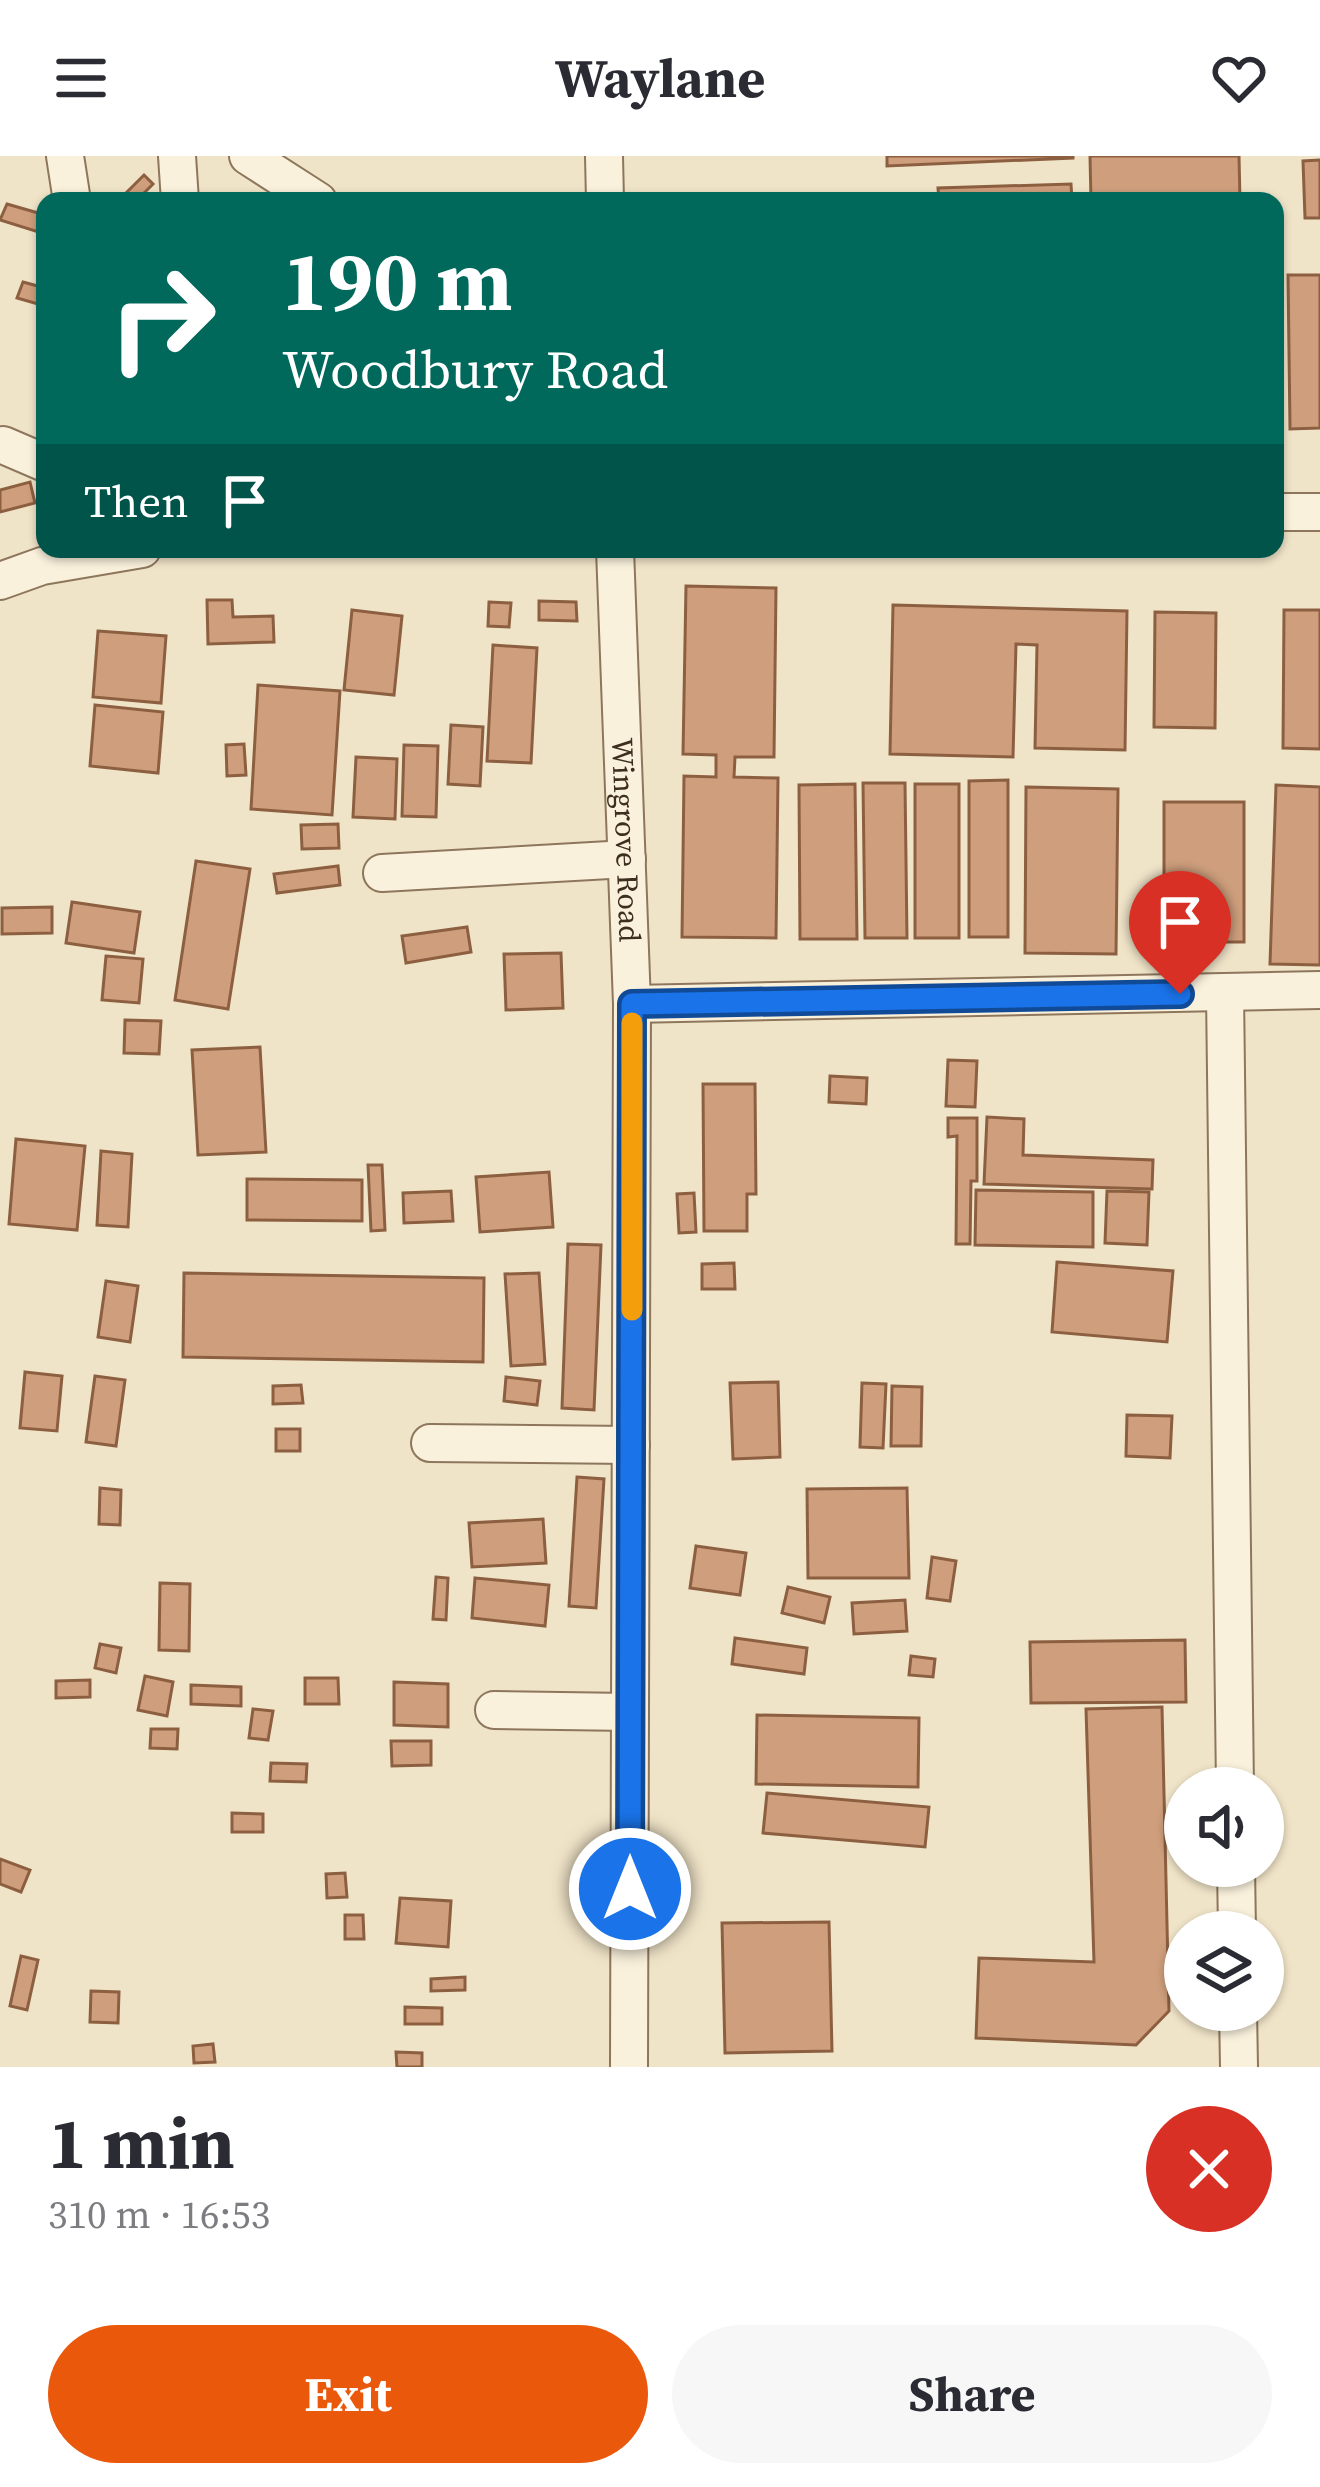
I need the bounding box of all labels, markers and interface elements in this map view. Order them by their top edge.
text: Waylane [555,41,765,115]
icon: menu [48,45,114,111]
icon: heart [1206,45,1272,111]
text: 190 m [282,223,513,338]
icon: right [84,240,240,396]
text: Woodbury Road [282,332,668,406]
icon: arrive [212,468,278,534]
text: Then [84,470,188,532]
street label: Wingrove Road [602,737,651,943]
pin [1129,871,1231,994]
icon: arrive [1147,889,1213,955]
map controls [1164,1767,1284,2031]
button: sound [1164,1767,1284,1887]
position arrow [567,1826,693,1952]
button: layers [1164,1911,1284,2031]
text: 1 min [48,2093,235,2192]
button: close [1146,2106,1272,2232]
text: 310 m · 16:53 [48,2188,270,2241]
button: Exit [48,2325,648,2463]
button: Share [672,2325,1272,2463]

